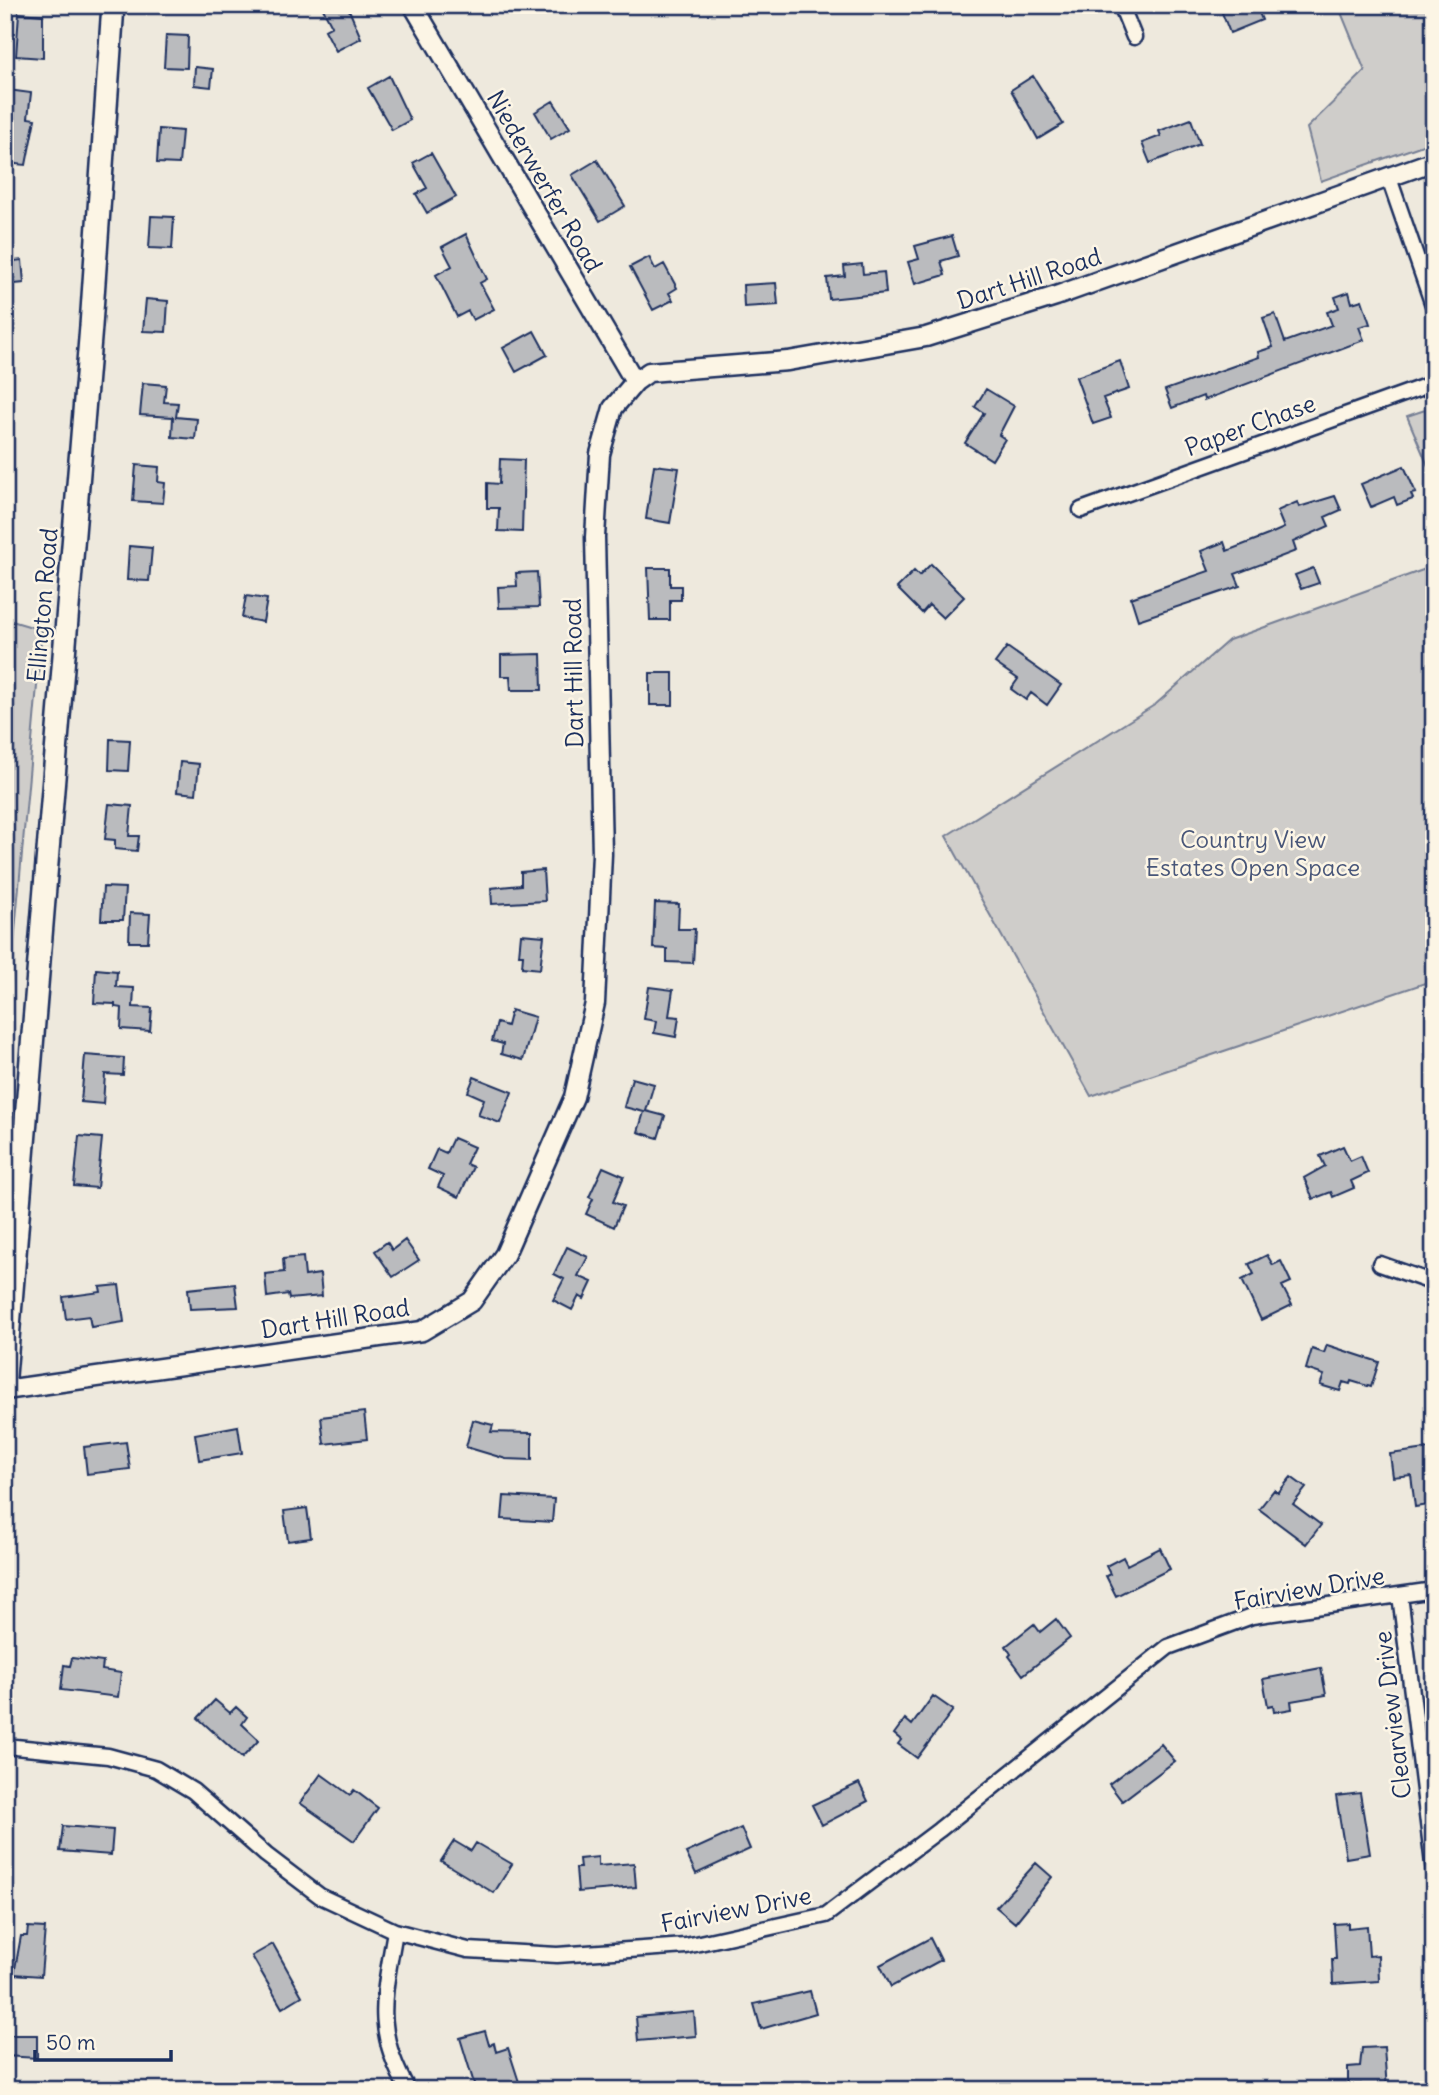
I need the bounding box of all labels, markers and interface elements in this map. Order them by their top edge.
street label: Niederwerfer Road [481,85,609,277]
street label: Dart Hill Road [953,241,1105,315]
street label: Paper Chase [1181,387,1319,463]
street label: Ellington Road [20,526,64,684]
street label: Dart Hill Road [557,598,589,748]
park label: Country View Estates Open Space [1146,824,1360,882]
street label: Dart Hill Road [259,1291,411,1345]
street label: Fairview Drive [1231,1560,1387,1616]
street label: Clearview Drive [1367,1629,1417,1801]
street label: Fairview Drive [658,1880,814,1938]
scale bar [35,2018,172,2062]
text: 50 m [46,2029,95,2056]

